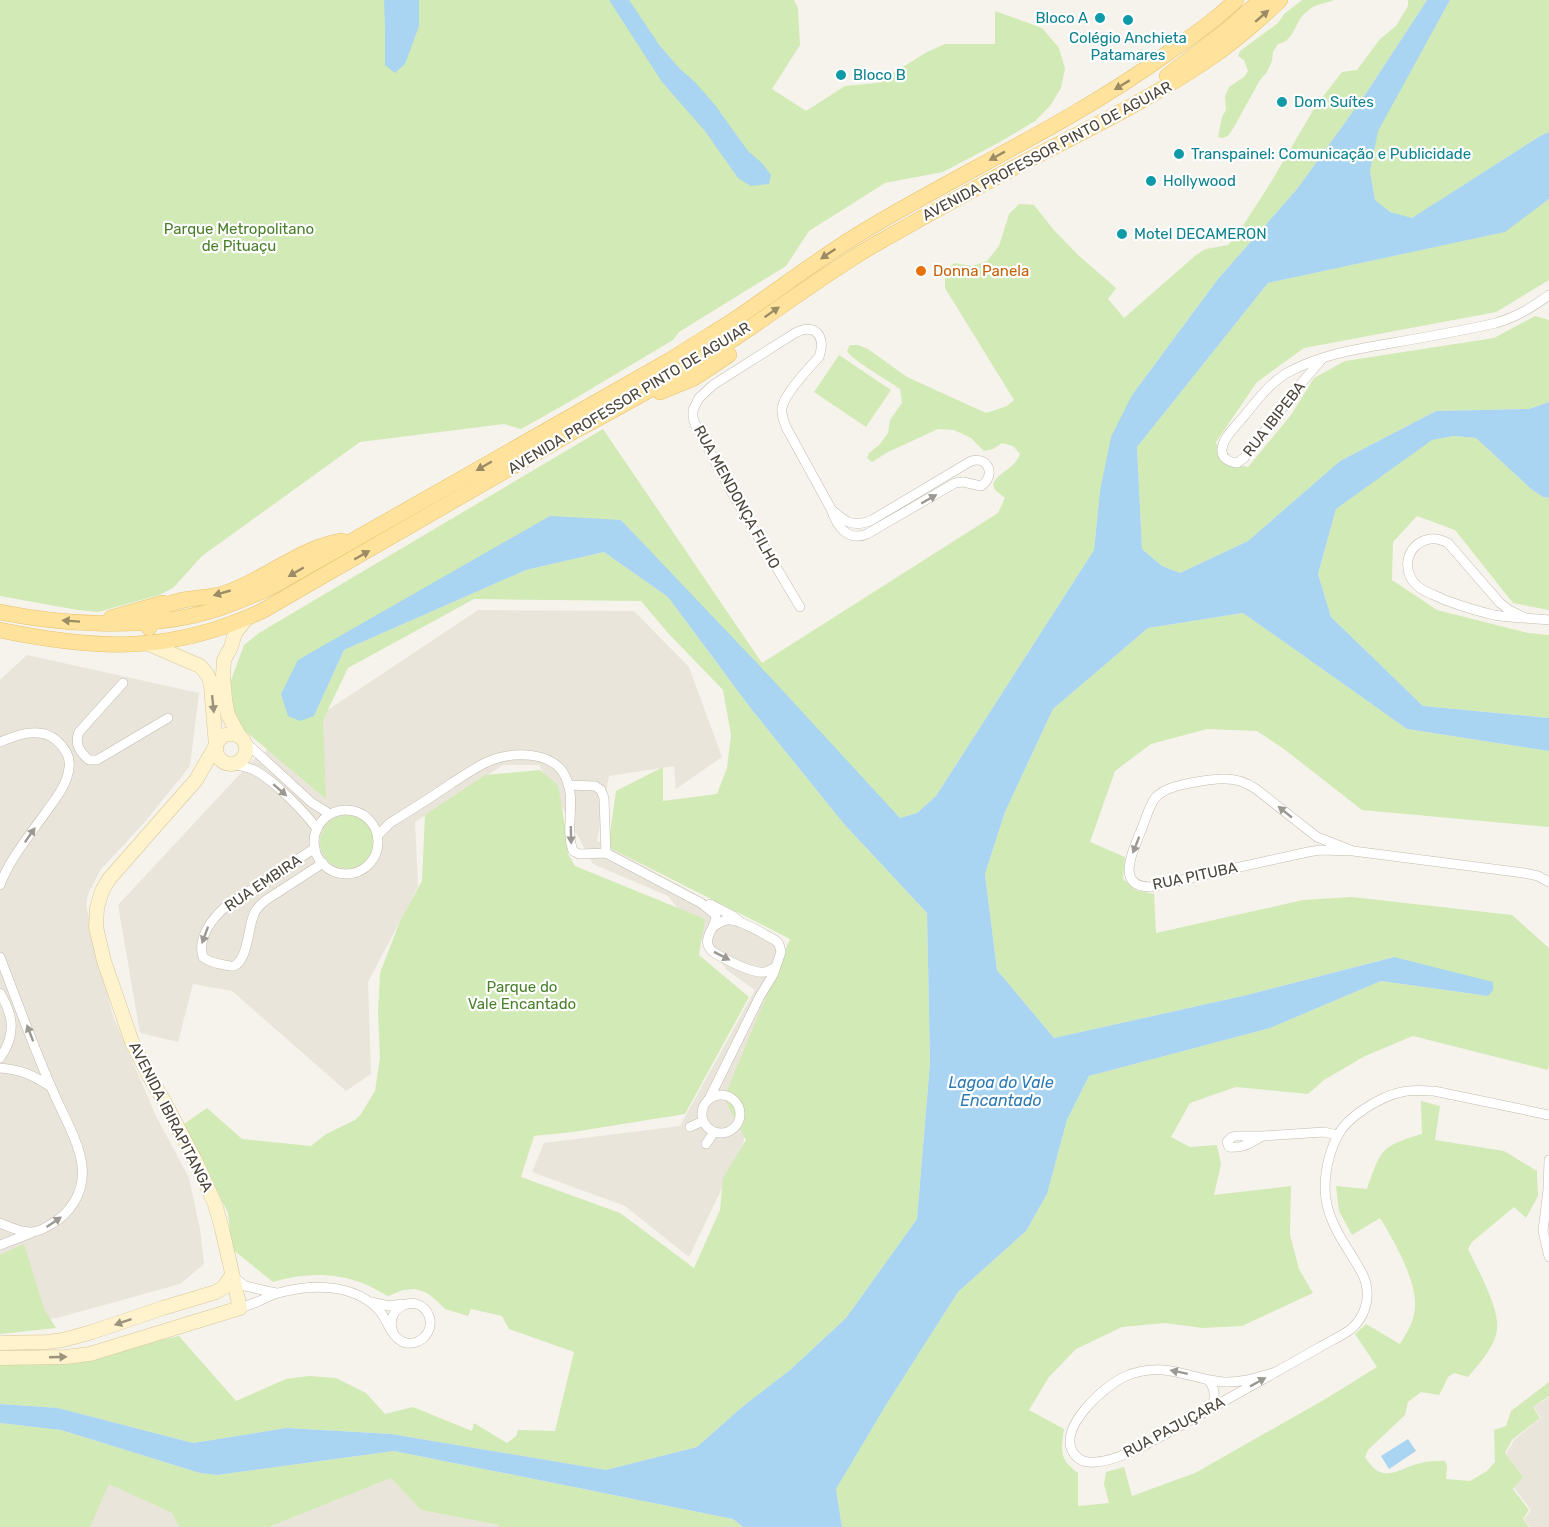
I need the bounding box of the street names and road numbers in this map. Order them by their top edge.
street label: AVENIDA PROFESSOR PINTO DE AGUIAR [919,77,1175,225]
street label: AVENIDA PROFESSOR PINTO DE AGUIAR [504,318,754,478]
street label: RUA IBIPEBA [1239,378,1309,460]
street label: RUA MENDONÇA FILHO [690,422,784,572]
street label: RUA EMBIRA [221,851,305,915]
street label: RUA PITUBA [1151,858,1239,894]
street label: AVENIDA IBIRAPITANGA [125,1039,217,1195]
street label: RUA PAJUÇARA [1120,1393,1228,1461]

